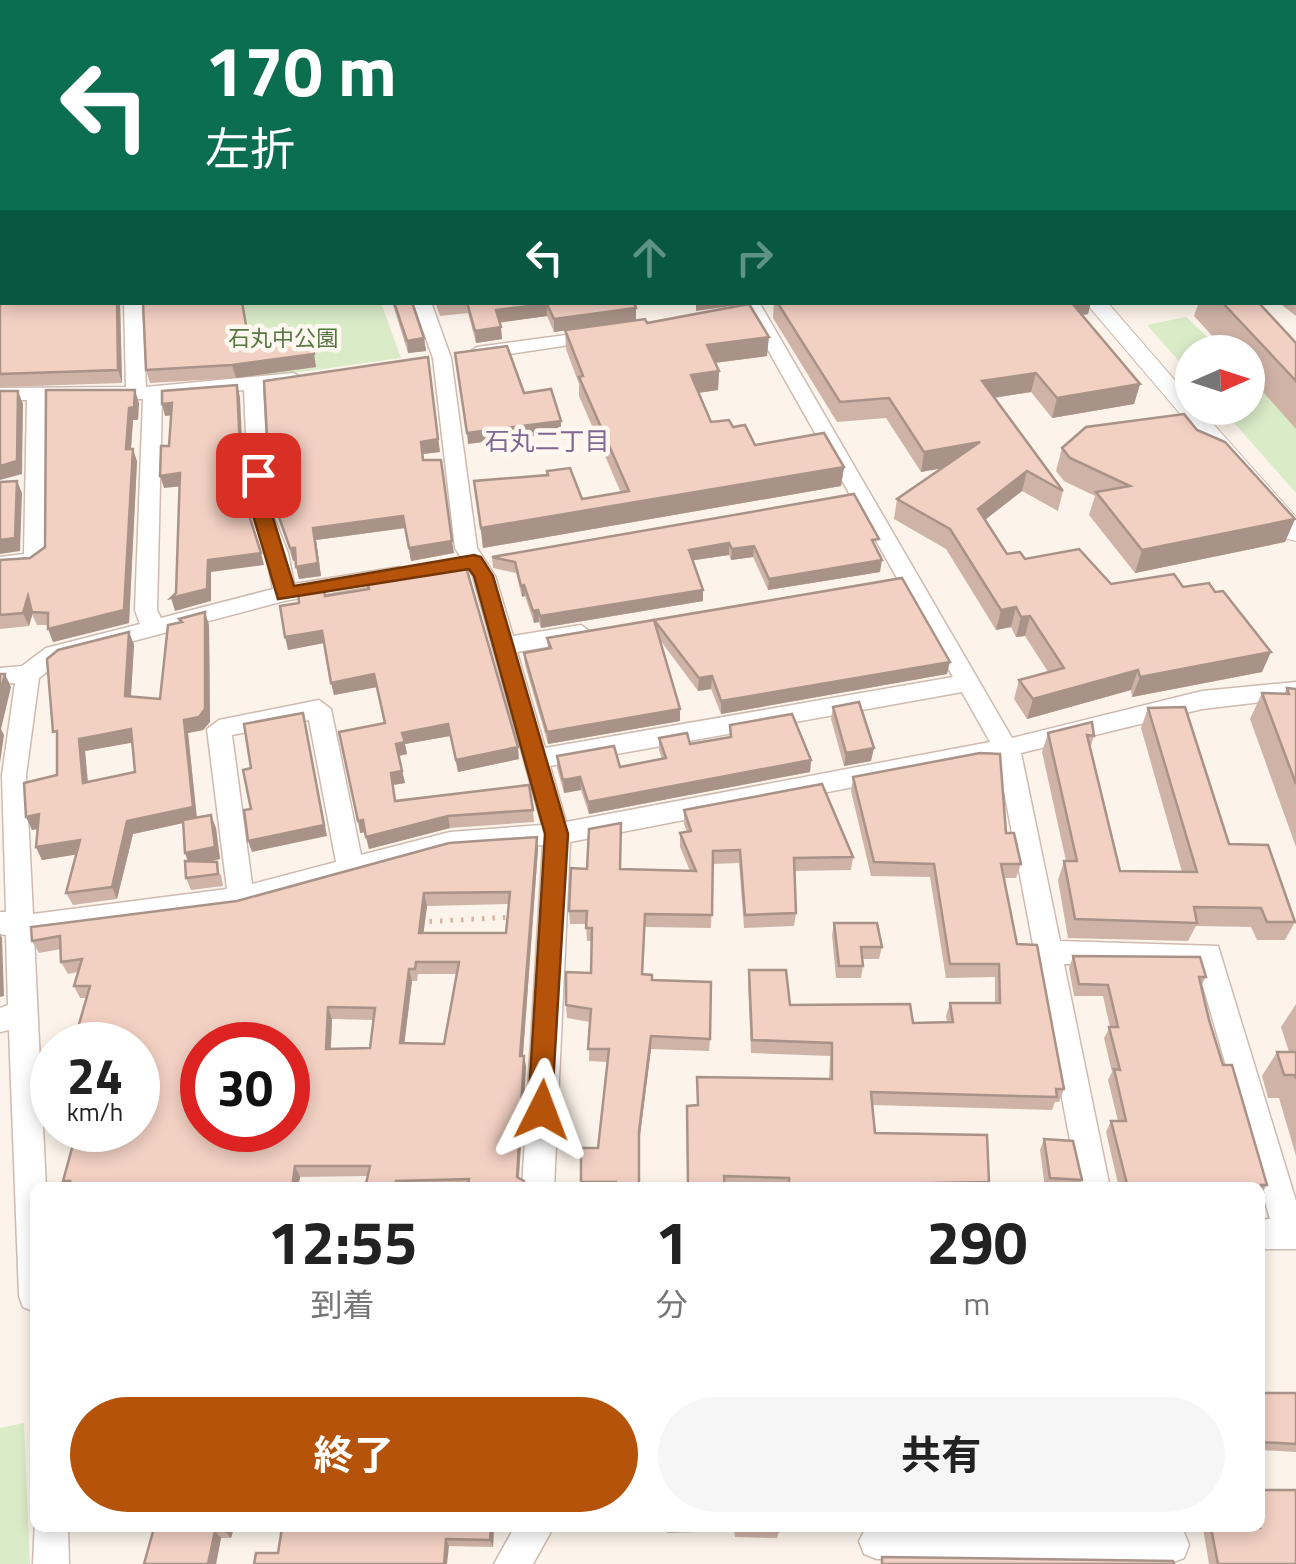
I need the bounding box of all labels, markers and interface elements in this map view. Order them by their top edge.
text: 170 m [205,17,397,123]
icon: left [40,40,170,170]
text: 左折 [205,114,295,182]
icon: left [517,230,572,285]
icon: ahead [622,230,677,285]
icon: right [727,230,782,285]
park label: 石丸中公園 [228,321,338,355]
north arrow [1175,335,1265,425]
map controls [1175,335,1265,425]
district label: 石丸二丁目 [484,422,610,460]
pin [216,433,301,518]
icon: arrive [231,448,286,503]
speed limit sign: 30 [180,1022,310,1152]
text: 24 [67,1037,123,1113]
position arrow [490,1058,594,1162]
text: km/h [67,1093,123,1131]
text: 12:55 [268,1196,417,1287]
text: 1 [655,1196,689,1287]
text: 290 [926,1196,1027,1287]
text: m [964,1279,990,1327]
text: 到着 [311,1280,375,1328]
text: 分 [656,1280,688,1328]
button: 終了 [70,1397,638,1512]
button: 共有 [658,1397,1225,1512]

